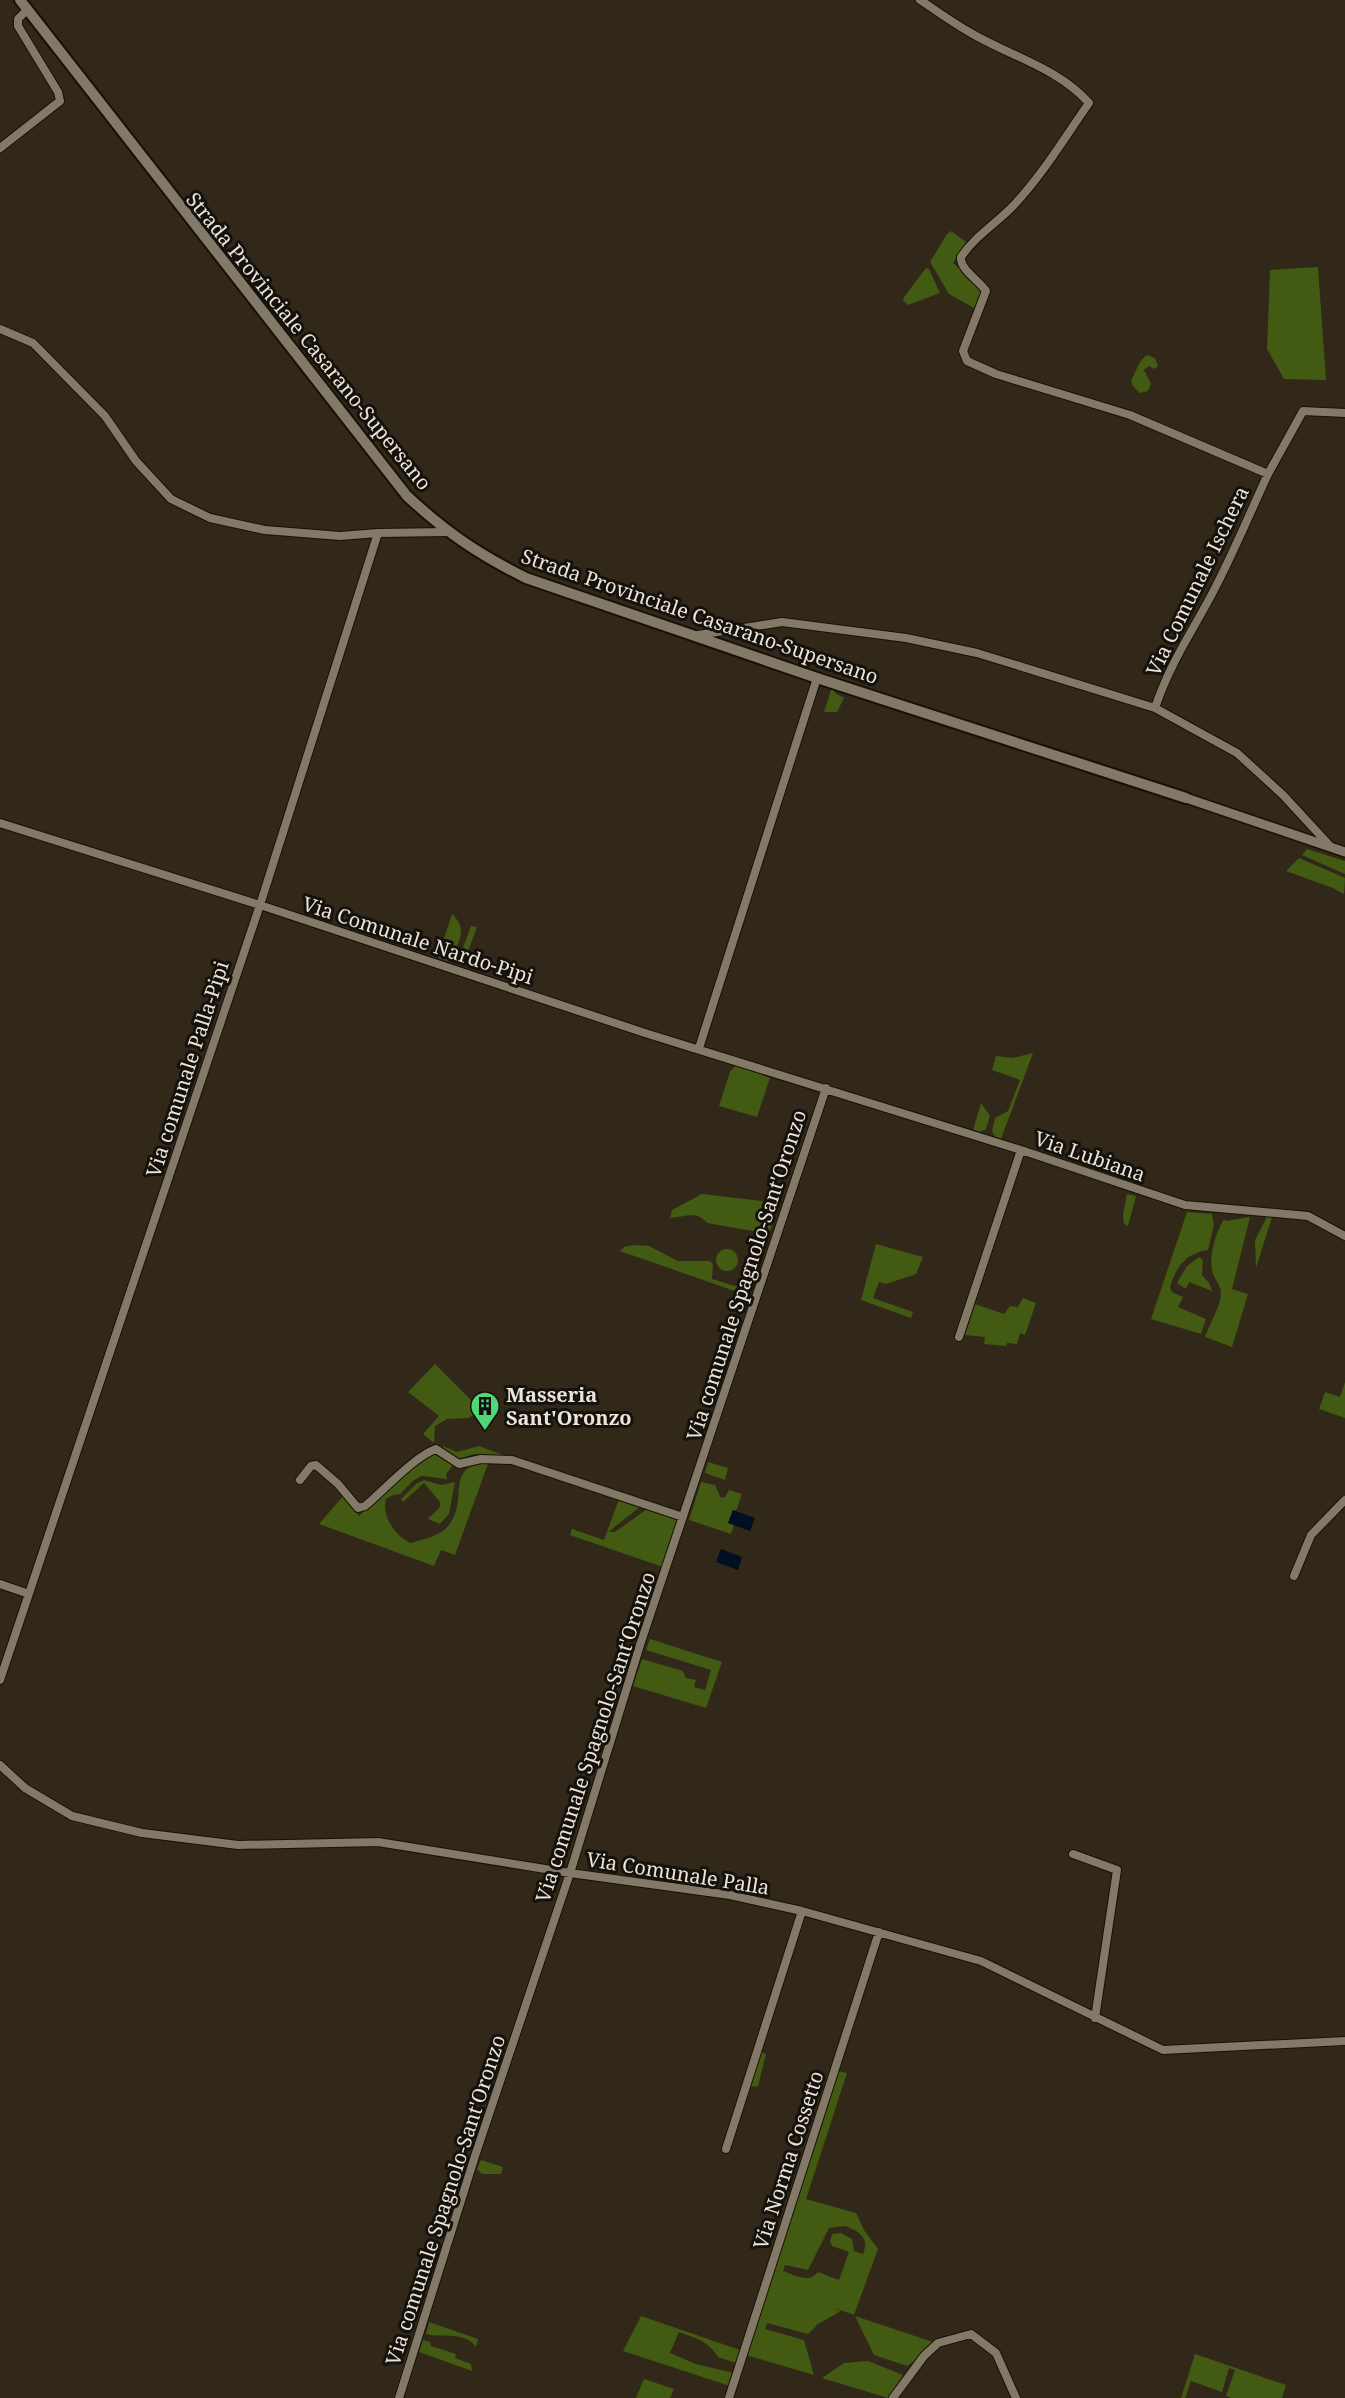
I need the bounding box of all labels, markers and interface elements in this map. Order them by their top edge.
street label: Strada Provinciale Casarano-Supersano [180,186,438,496]
street label: Via Comunale Ischera [1139,482,1255,680]
street label: Strada Provinciale Casarano-Supersano [518,542,882,690]
street label: Via Comunale Nardo-Pipi [299,890,537,990]
street label: Via comunale Palla-Pipi [139,957,235,1181]
street label: Via comunale Spagnolo-Sant'Oronzo [680,1106,812,1444]
street label: Via Lubiana [1031,1124,1149,1188]
place label: Masseria Sant'Oronzo [506,1381,632,1431]
building icon: Masseria Sant'Oronzo [469,1390,501,1432]
street label: Via comunale Spagnolo-Sant'Oronzo [529,1568,661,1906]
street label: Via Comunale Palla [585,1845,771,1901]
street label: Via comunale Spagnolo-Sant'Oronzo [379,2031,511,2369]
street label: Via Norma Cossetto [746,2067,830,2253]

